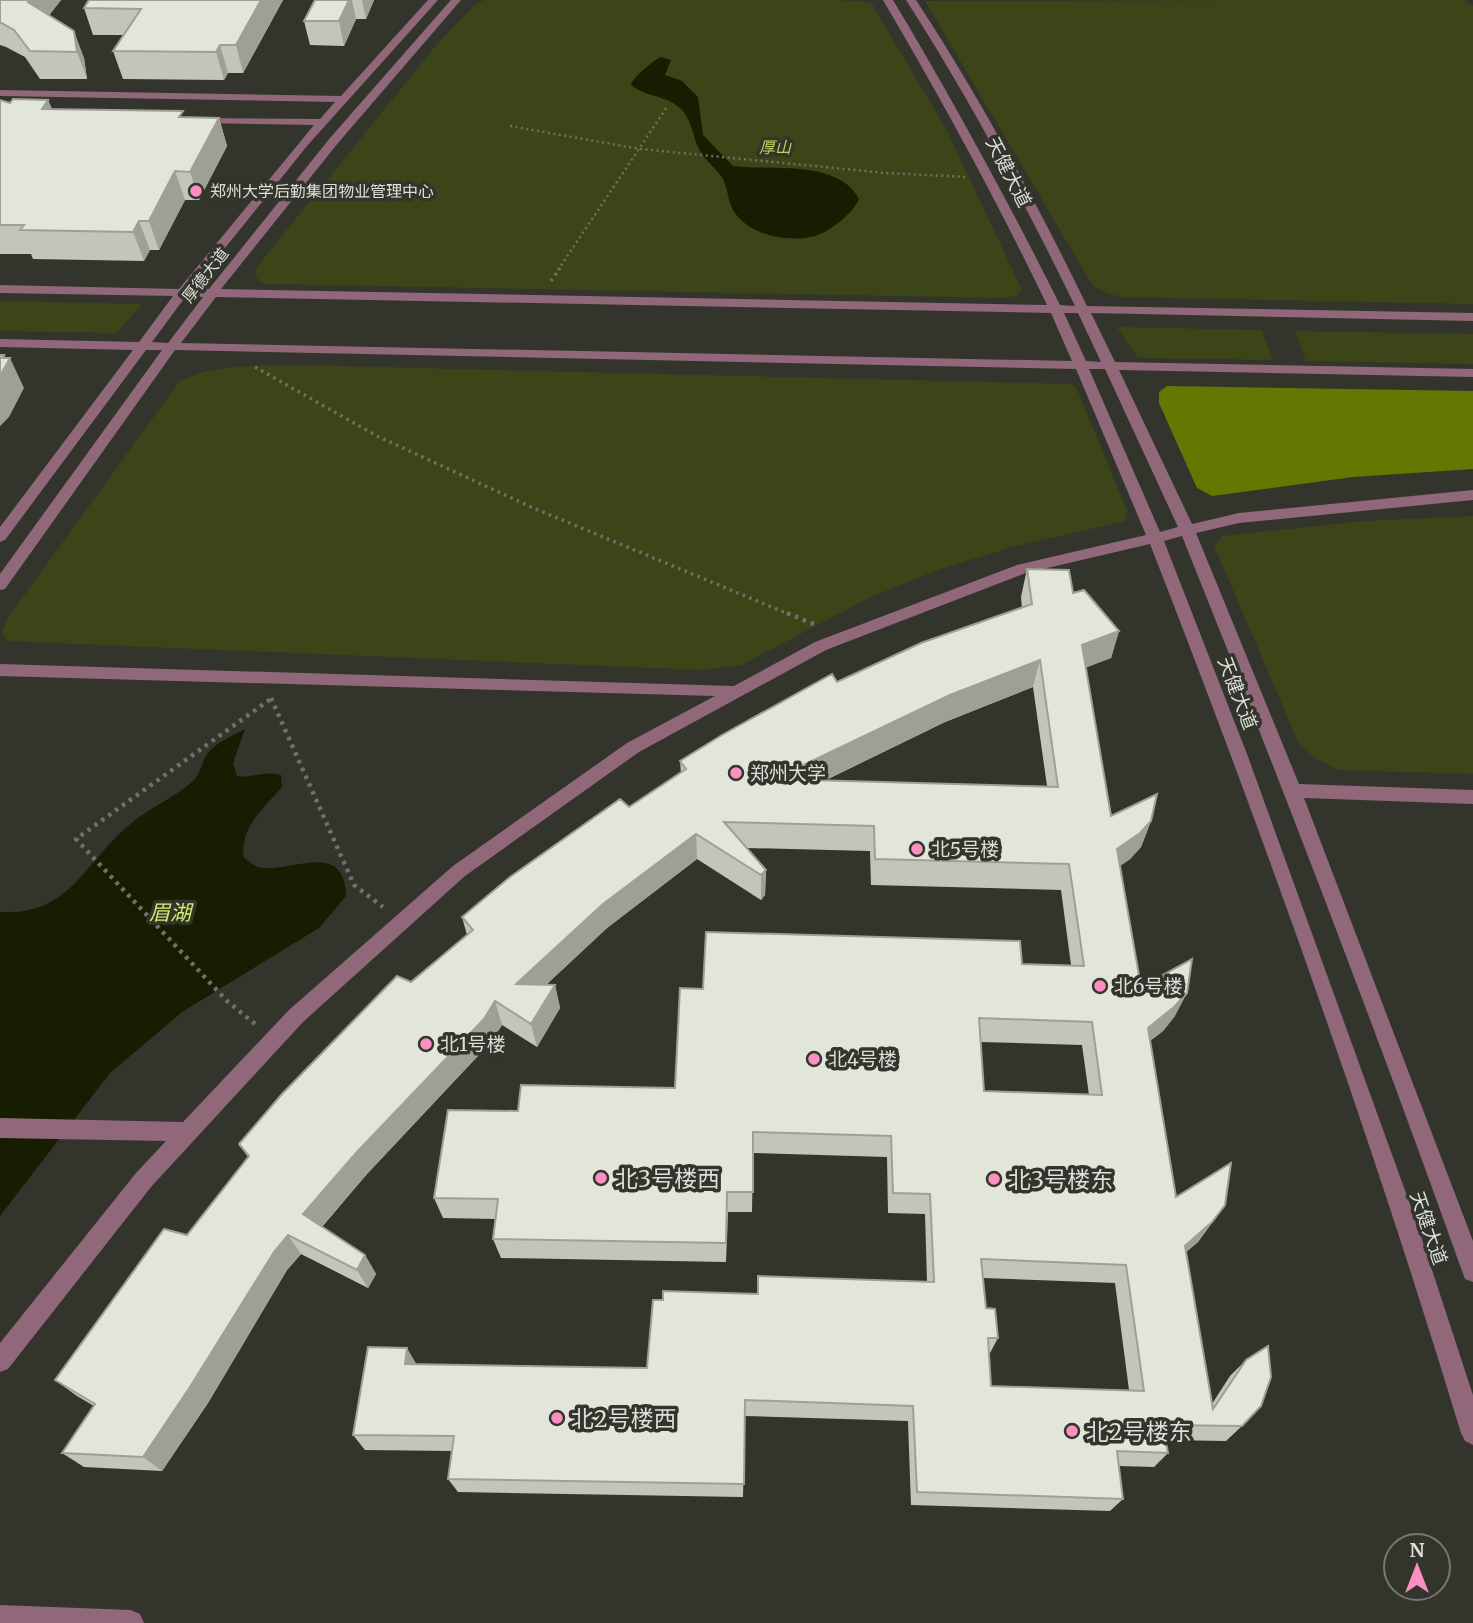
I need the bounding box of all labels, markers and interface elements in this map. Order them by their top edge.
street label: 天健大道 [981,133,1037,211]
park label: 厚山 [759,137,792,157]
place label: 郑州大学后勤集团物业管理中心 [210,181,434,201]
marker: 郑州大学后勤集团物业管理中心 [188,183,204,199]
street label: 厚德大道 [177,244,233,306]
street label: 天健大道 [1213,653,1263,733]
place label: 郑州大学 [750,761,826,785]
marker: 郑州大学 [728,765,744,781]
place label: 北5号楼 [931,837,999,861]
marker: 北5号楼 [909,841,925,857]
water label: 眉湖 [149,899,194,926]
place label: 北6号楼 [1114,974,1183,998]
marker: 北6号楼 [1092,978,1108,994]
place label: 北1号楼 [440,1032,506,1056]
marker: 北1号楼 [418,1036,434,1052]
place label: 北4号楼 [828,1047,897,1071]
marker: 北4号楼 [806,1051,822,1067]
place label: 北3号楼西 [615,1164,720,1193]
place label: 北3号楼东 [1008,1165,1113,1194]
marker: 北3号楼西 [593,1170,609,1186]
marker: 北3号楼东 [986,1171,1002,1187]
street label: 天健大道 [1405,1188,1453,1268]
place label: 北2号楼西 [571,1404,677,1433]
marker: 北2号楼西 [549,1410,565,1426]
place label: 北2号楼东 [1086,1417,1192,1446]
marker: 北2号楼东 [1064,1423,1080,1439]
north arrow [1382,1532,1452,1602]
text: N [1409,1538,1425,1562]

